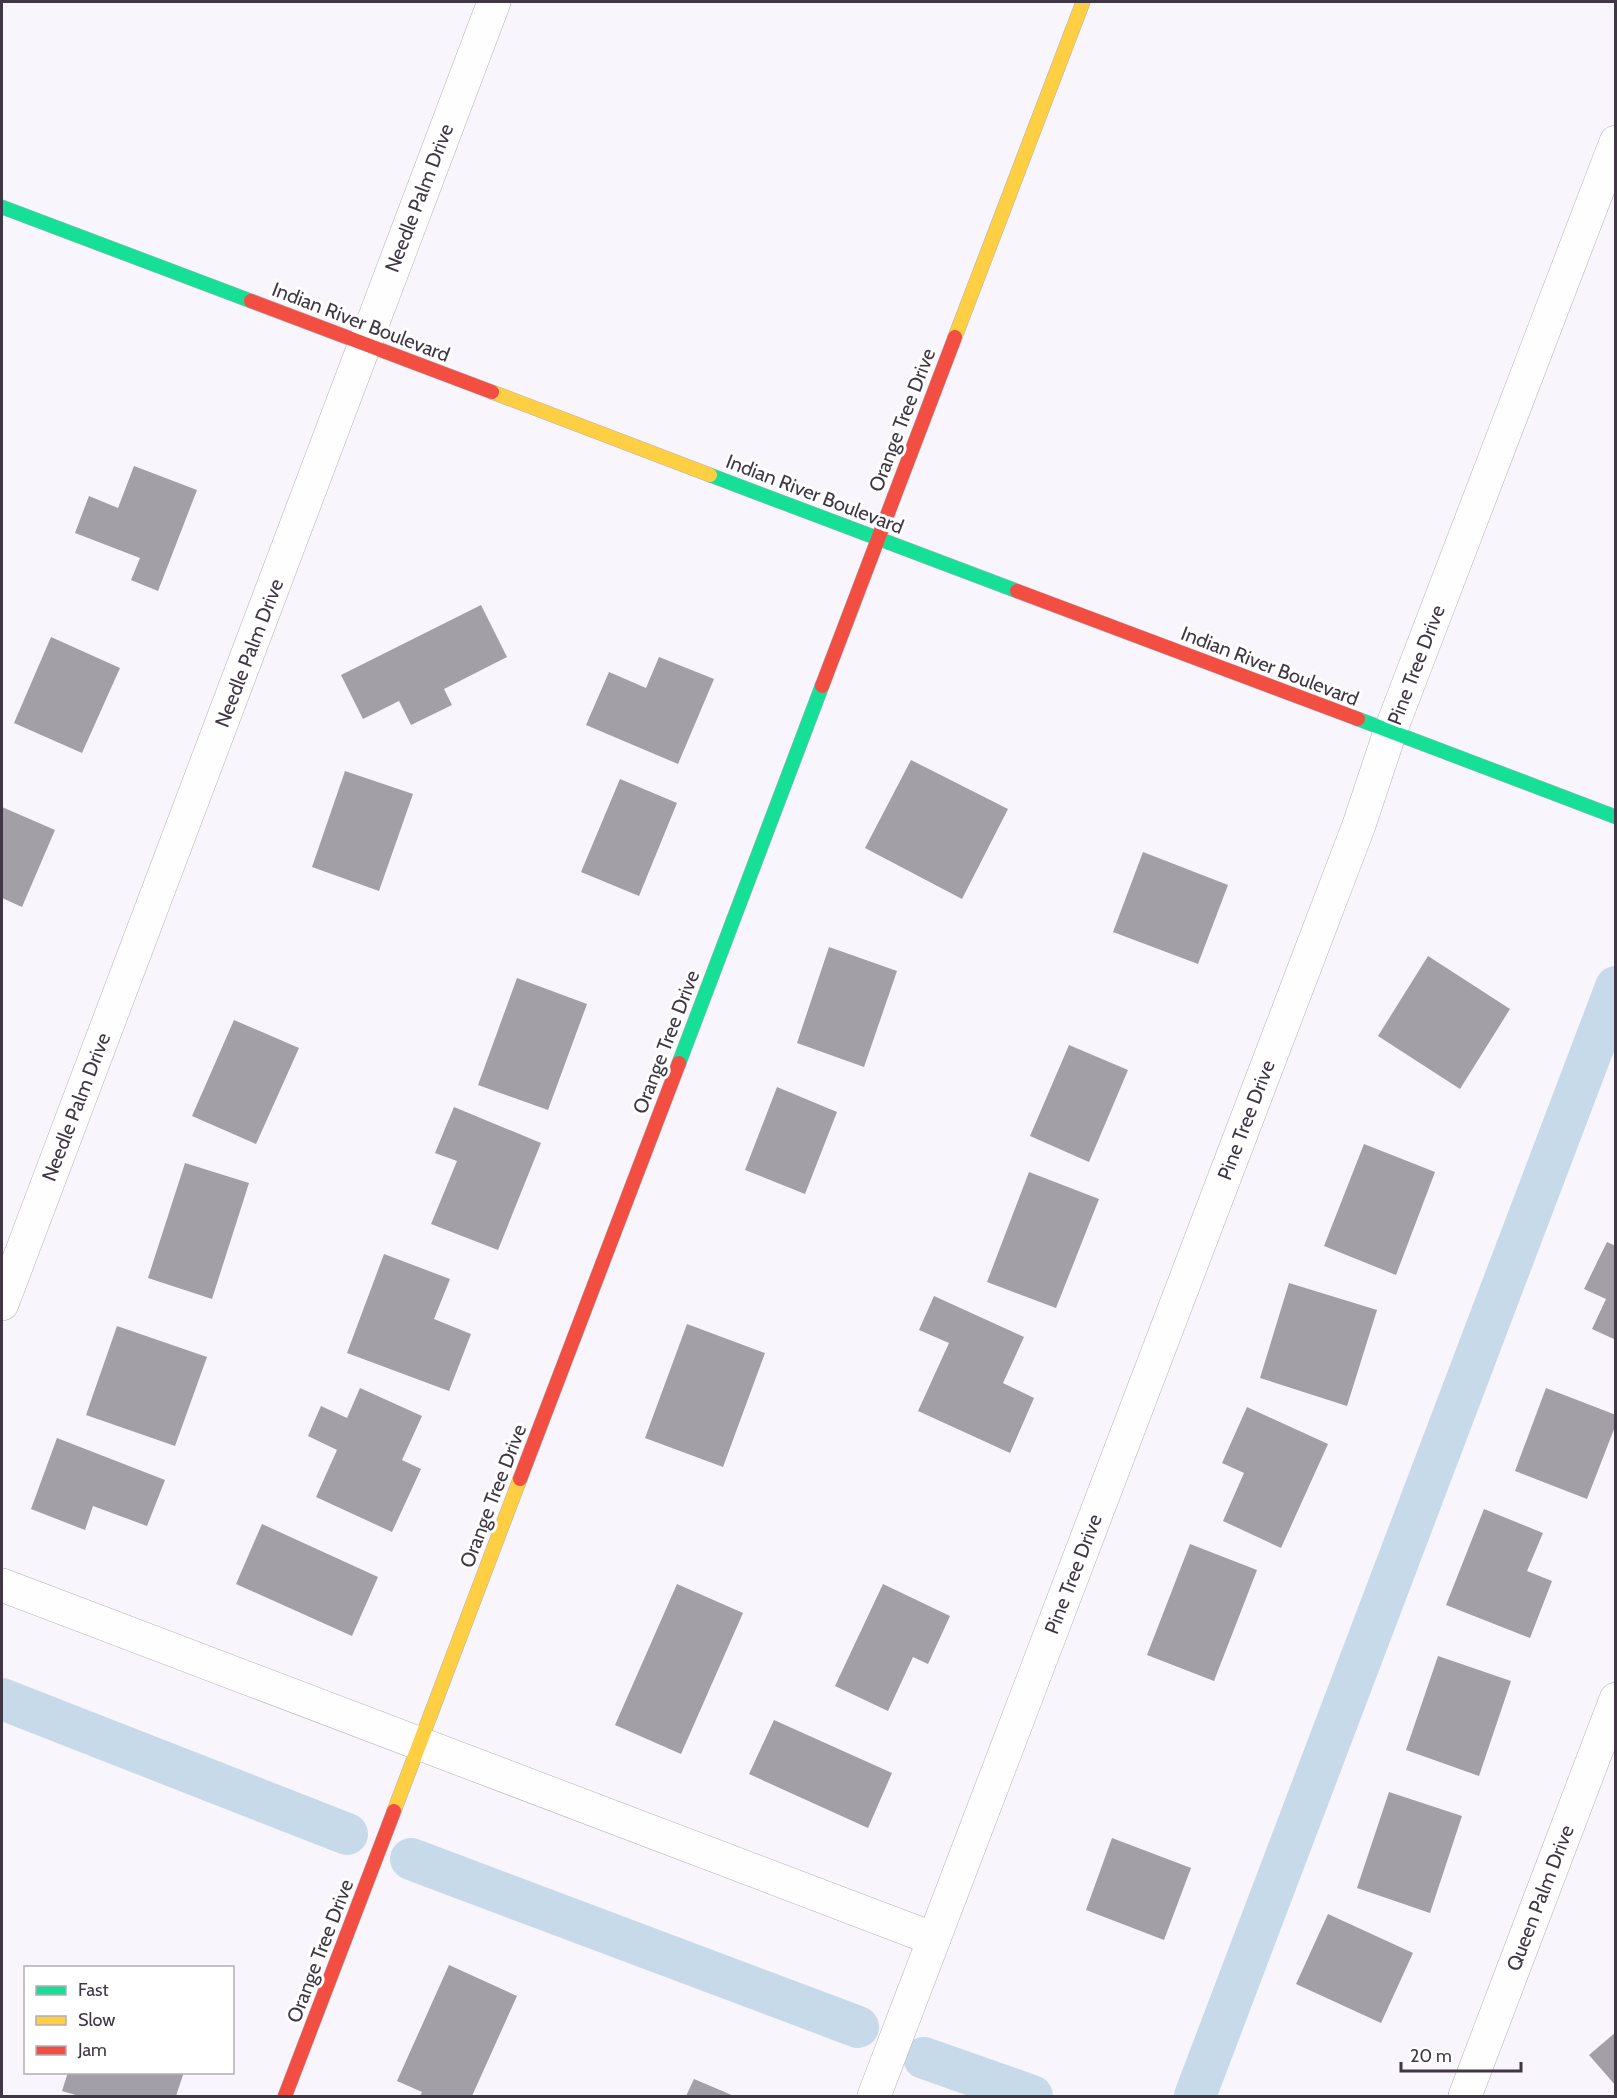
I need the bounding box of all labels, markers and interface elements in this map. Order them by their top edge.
street label: Needle Palm Drive [380,120,458,276]
street label: Indian River Boulevard [269,277,453,367]
street label: Orange Tree Drive [864,345,940,495]
street label: Indian River Boulevard [723,449,907,539]
street label: Needle Palm Drive [210,575,288,731]
street label: Pine Tree Drive [1382,602,1450,728]
street label: Indian River Boulevard [1178,621,1362,711]
street label: Orange Tree Drive [628,967,704,1117]
street label: Needle Palm Drive [37,1029,115,1185]
street label: Pine Tree Drive [1212,1057,1280,1183]
street label: Orange Tree Drive [455,1421,531,1571]
street label: Pine Tree Drive [1039,1511,1107,1637]
street label: Queen Palm Drive [1501,1822,1579,1974]
street label: Orange Tree Drive [282,1876,358,2026]
legend [24,1966,234,2074]
text: Fast [78,1979,109,2001]
text: Slow [78,2009,115,2031]
scale bar [1401,2035,1521,2073]
text: Jam [77,2039,107,2061]
text: 20 m [1410,2045,1452,2067]

